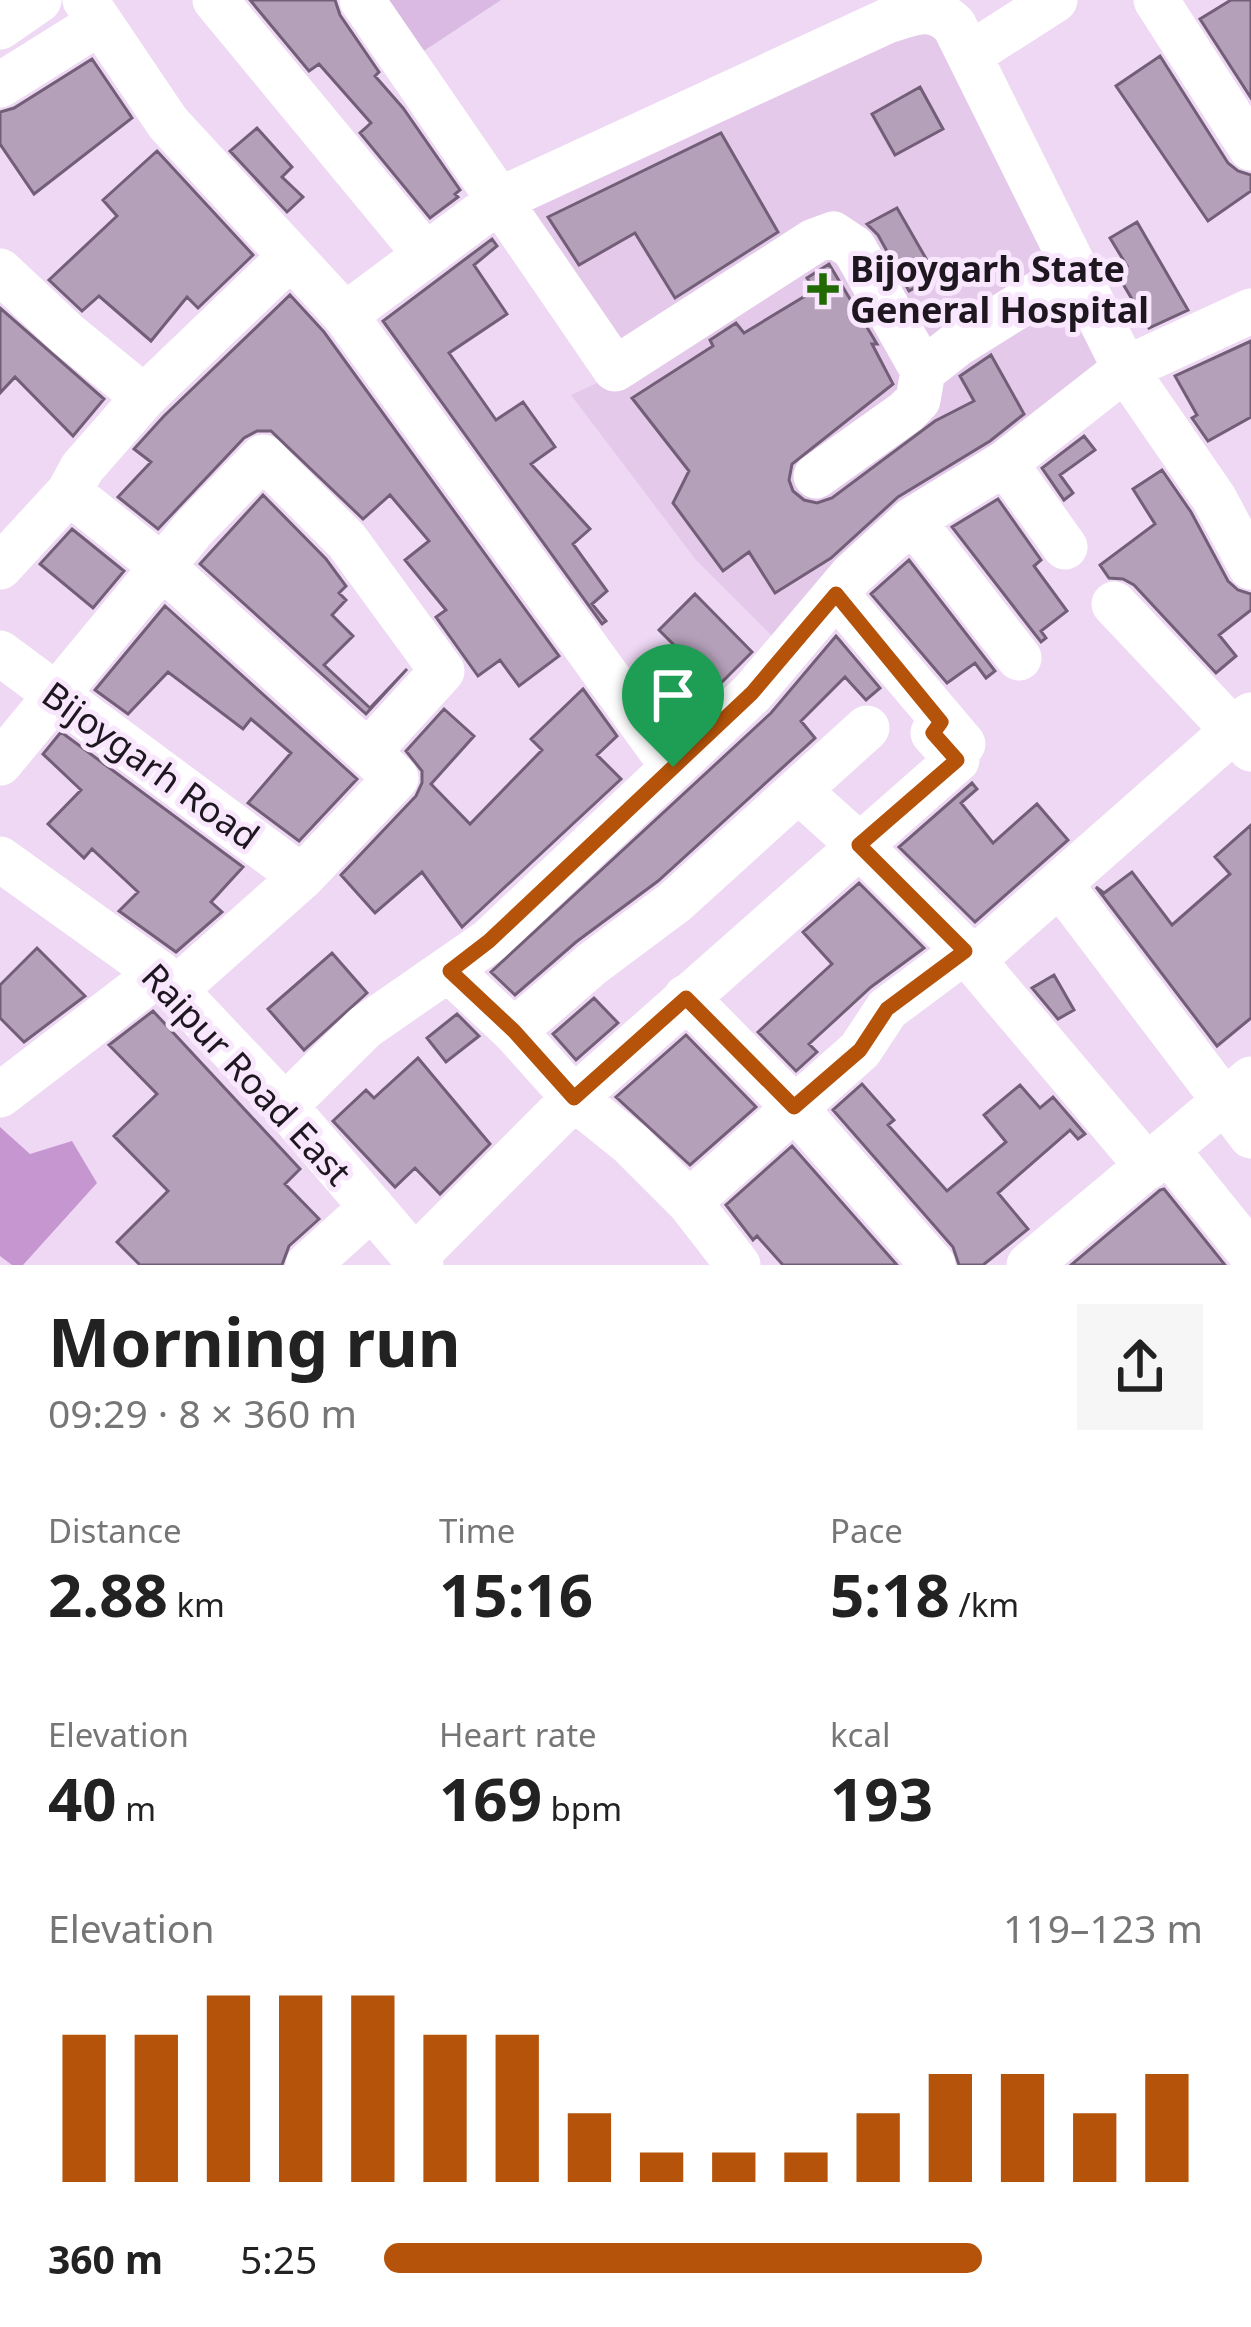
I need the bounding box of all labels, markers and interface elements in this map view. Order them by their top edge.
place label: Bijoygarh State General Hospital [850,244,1149,334]
marker: Bijoygarh State General Hospital [807,273,839,305]
pin [622,644,724,767]
icon: arrive [640,662,706,728]
street label: Bijoygarh Road [33,670,269,860]
street label: Raipur Road East [131,952,363,1196]
text: Morning run [48,1296,461,1386]
button: share [1077,1304,1203,1430]
text: 09:29 · 8 × 360 m [48,1386,357,1439]
text: Distance [48,1508,182,1553]
text: Time [439,1508,515,1553]
text: Pace [830,1508,903,1553]
text: 2.88 [48,1553,168,1635]
text: 15:16 [439,1553,593,1635]
text: 5:18 [830,1553,950,1635]
text: km [168,1582,225,1627]
text: /km [950,1582,1019,1627]
text: Elevation [48,1712,189,1757]
text: Heart rate [439,1712,597,1757]
text: kcal [830,1712,891,1757]
text: 40 [48,1757,117,1839]
text: 169 [439,1757,542,1839]
text: 193 [830,1757,933,1839]
text: m [117,1786,156,1831]
text: bpm [542,1786,622,1831]
text: Elevation [48,1901,215,1954]
text: 119–123 m [1003,1901,1203,1954]
text: 360 m [48,2232,163,2285]
text: 5:25 [240,2232,317,2285]

